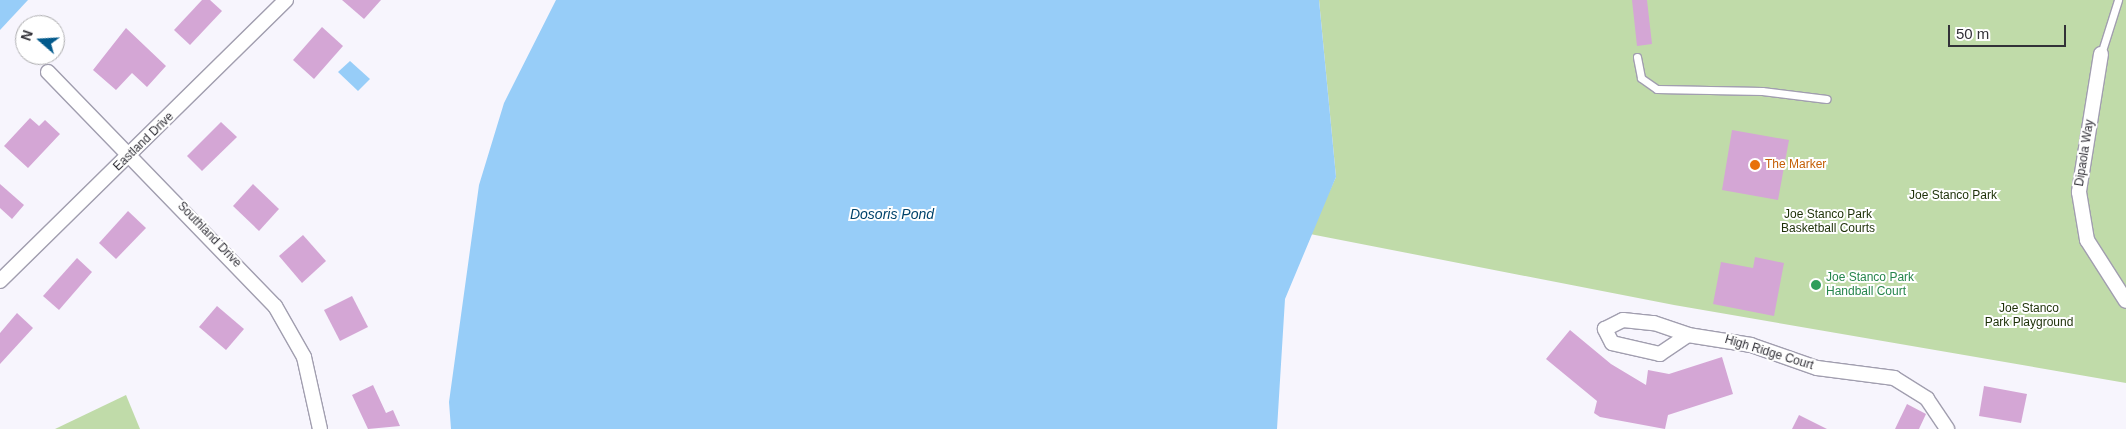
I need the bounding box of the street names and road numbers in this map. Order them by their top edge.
street label: Eastland Drive [111,110,177,174]
street label: Dipaola Way [2073,118,2097,188]
street label: Southland Drive [174,199,244,271]
street label: High Ridge Court [1723,333,1815,373]

